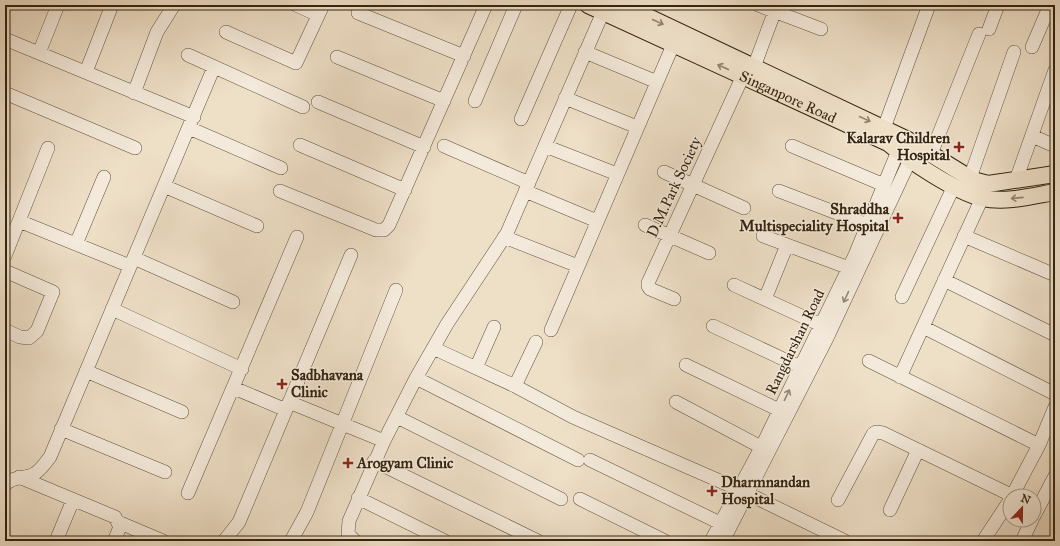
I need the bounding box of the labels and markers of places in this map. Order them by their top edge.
place label: Kalarav Children Hospital [846,129,951,165]
marker: Kalarav Children Hospital [953,141,965,153]
place label: Shraddha Multispeciality Hospital [739,200,890,236]
marker: Shraddha Multispeciality Hospital [892,212,904,224]
place label: Sadbhavana Clinic [291,366,364,401]
marker: Sadbhavana Clinic [276,378,288,390]
place label: Arogyam Clinic [356,454,454,473]
marker: Arogyam Clinic [342,457,354,469]
place label: Dharmnandan Hospital [721,473,811,509]
marker: Dharmnandan Hospital [706,485,718,497]

